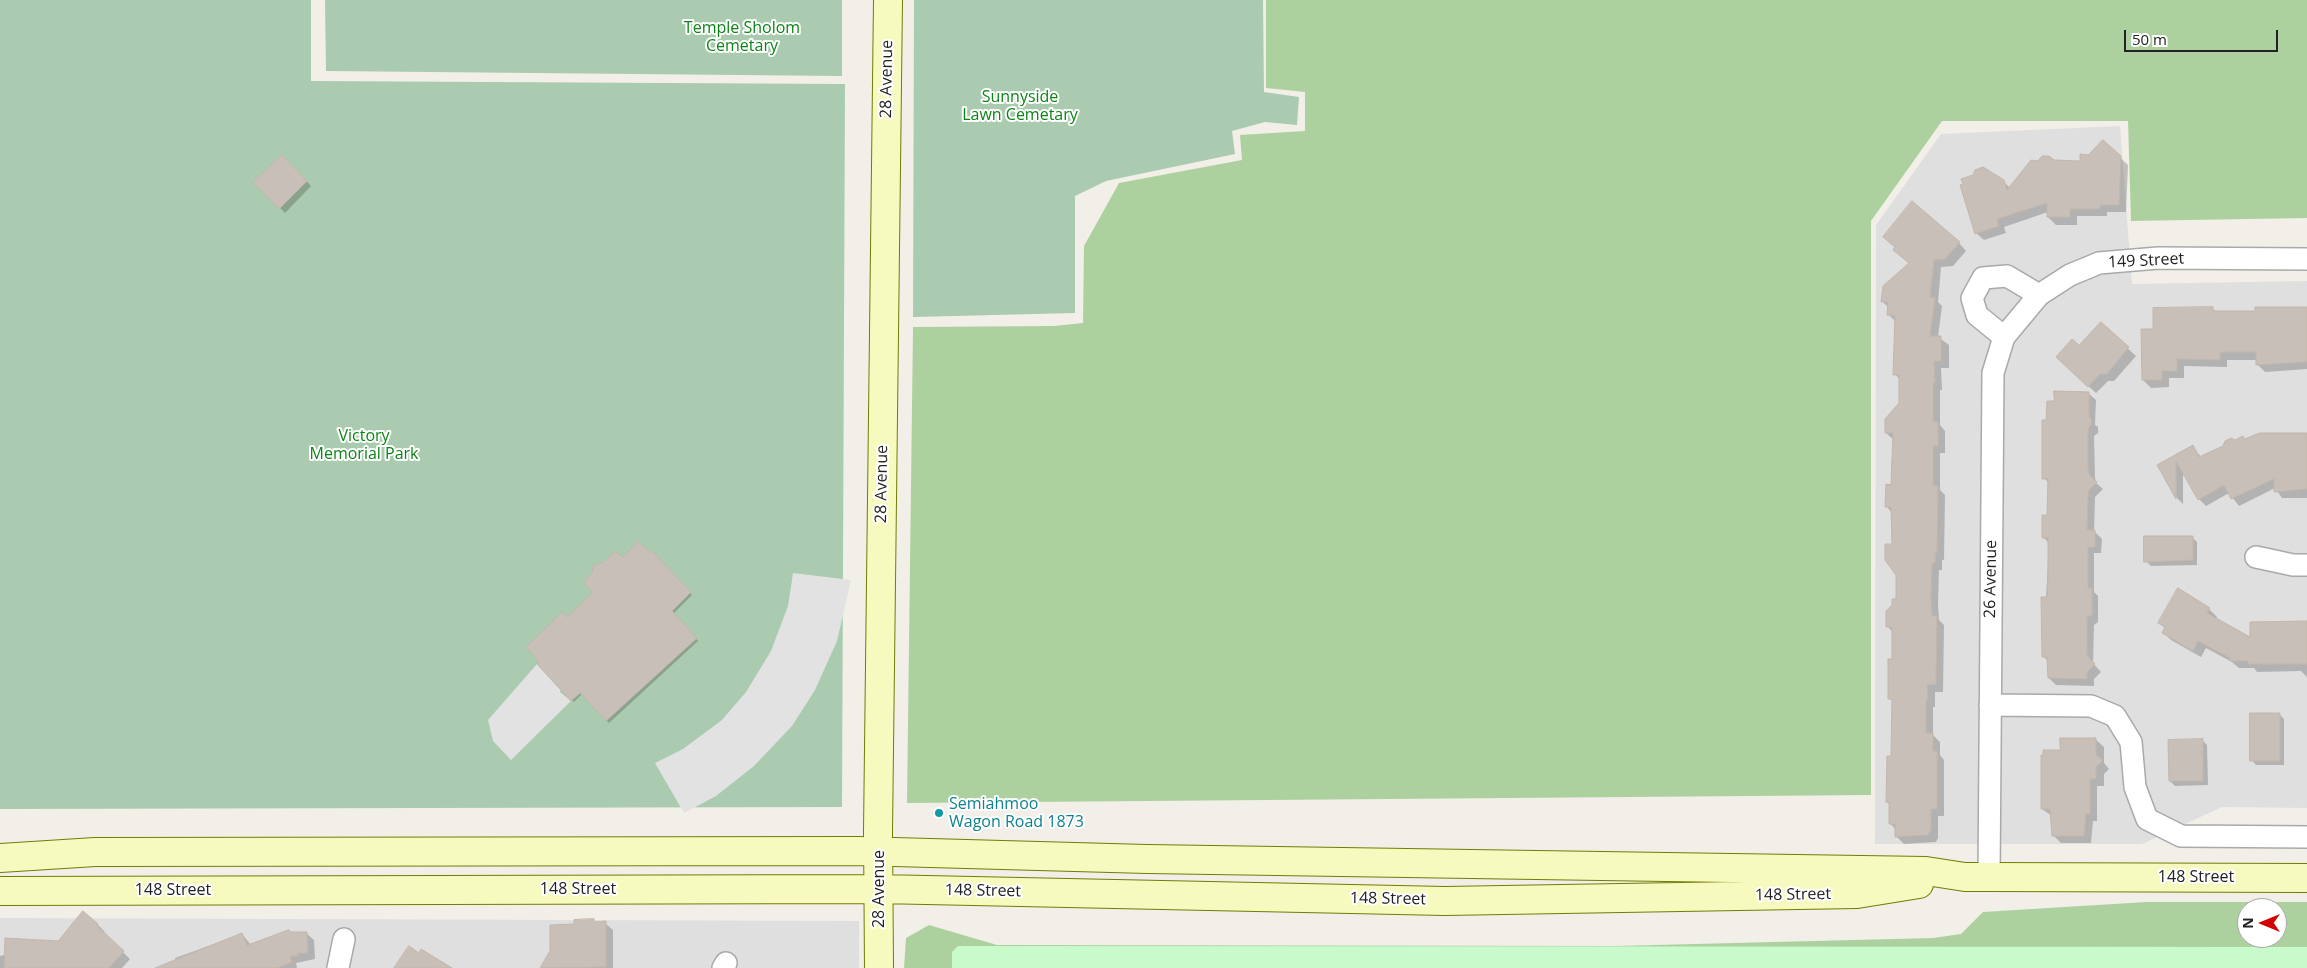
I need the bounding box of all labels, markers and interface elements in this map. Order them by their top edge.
park label: Temple Sholom Cemetary [684,18,800,56]
scale bar [2127,20,2281,52]
text: 50 m [2132,29,2167,49]
street label: 28 Avenue [877,40,897,118]
park label: Sunnyside Lawn Cemetary [962,87,1078,125]
street label: 149 Street [2107,249,2185,273]
park label: Victory Memorial Park [310,426,418,464]
street label: 28 Avenue [872,445,892,523]
street label: 26 Avenue [1981,540,2001,618]
place label: Semiahmoo Wagon Road 1873 [949,794,1084,832]
marker: Semiahmoo Wagon Road 1873 [933,807,945,819]
street label: 28 Avenue [869,850,889,928]
street label: 148 Street [2158,867,2234,887]
street label: 148 Street [540,879,616,899]
street label: 148 Street [135,880,211,900]
street label: 148 Street [945,881,1021,901]
street label: 148 Street [1755,885,1831,905]
street label: 148 Street [1350,889,1426,909]
north arrow [2237,898,2287,948]
text: N [2238,917,2257,929]

